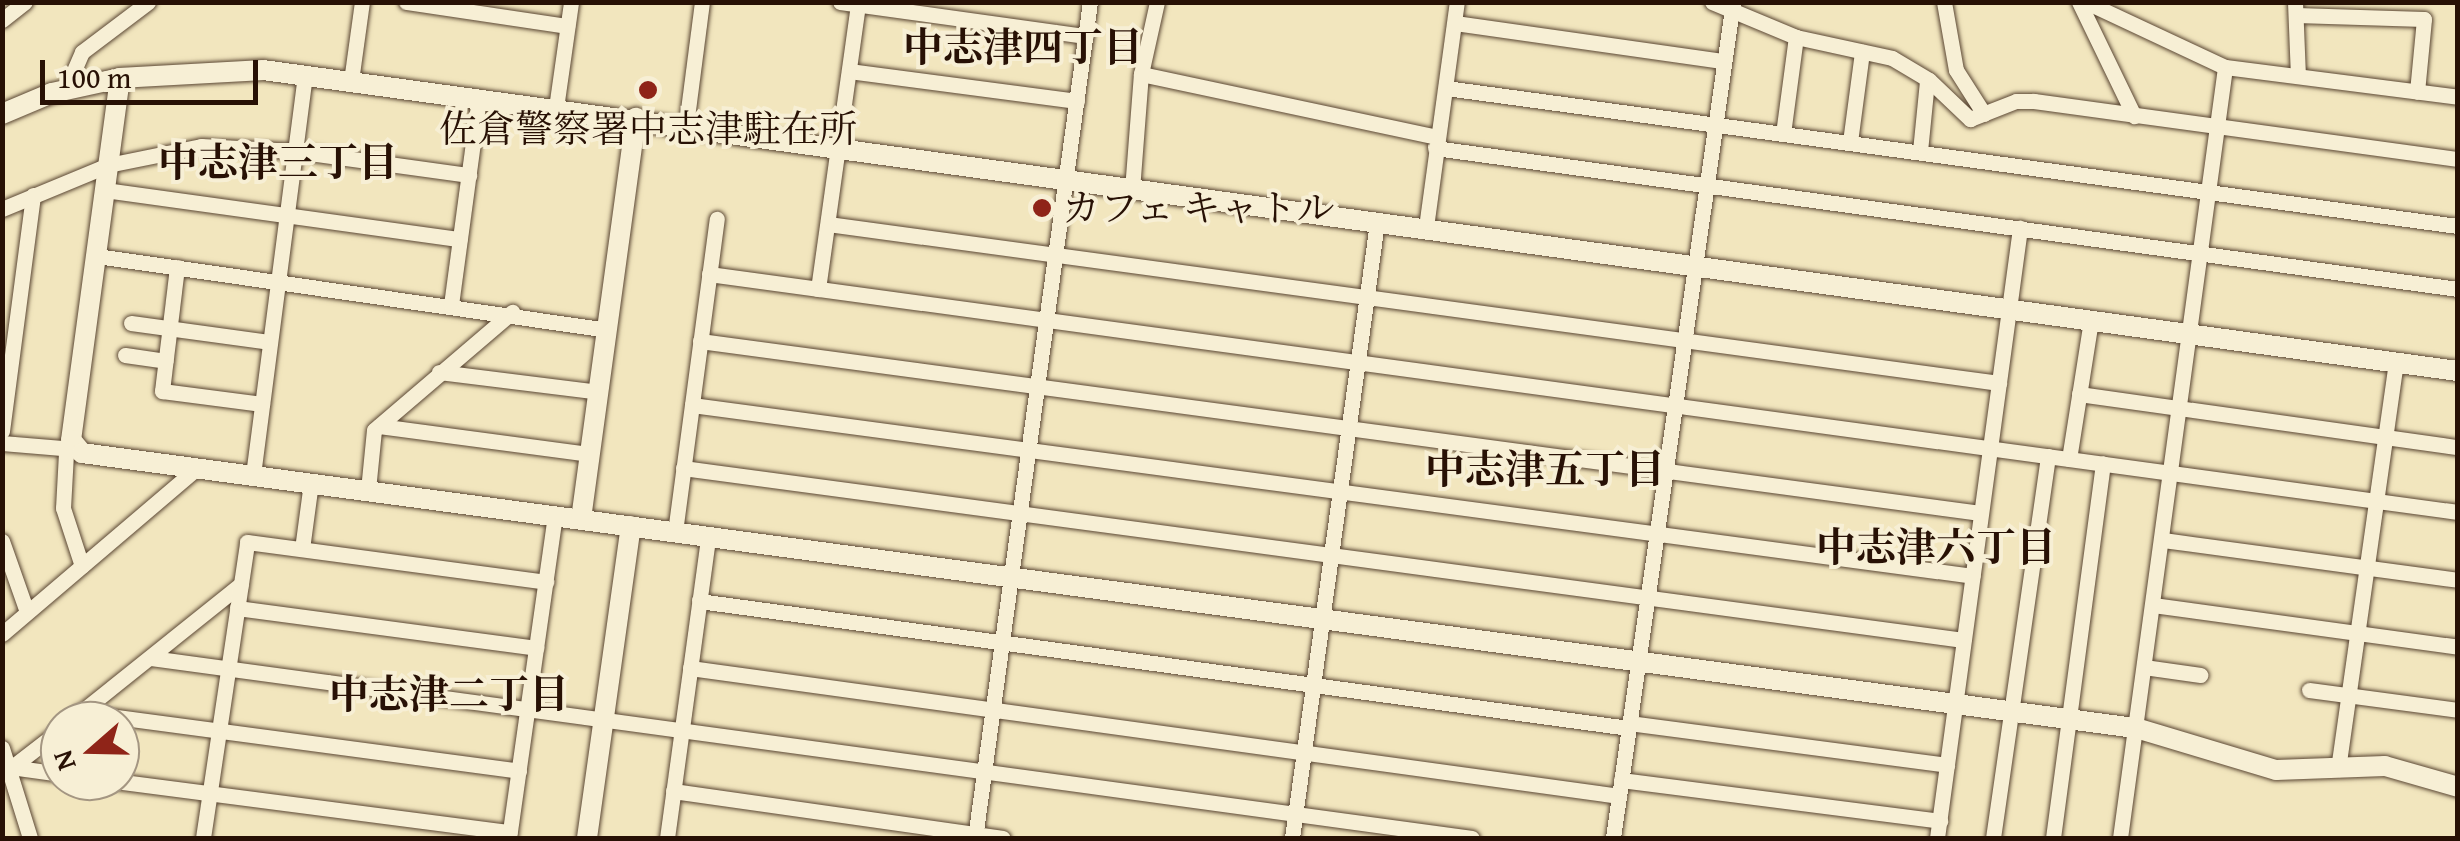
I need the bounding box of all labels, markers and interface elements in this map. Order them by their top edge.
district label: 中志津四丁目 [903,23,1143,71]
scale bar [45,40,262,102]
text: 100 m [57,55,131,99]
marker: 佐倉警察署中志津駐在所 [637,79,659,101]
place label: 佐倉警察署中志津駐在所 [439,106,857,152]
district label: 中志津三丁目 [158,138,398,186]
place label: カフェ キャトル [1062,185,1336,231]
marker: カフェ キャトル [1031,197,1053,219]
district label: 中志津五丁目 [1425,445,1665,493]
district label: 中志津六丁目 [1816,523,2056,571]
district label: 中志津二丁目 [329,670,569,718]
north arrow [40,701,140,801]
text: N [41,745,86,777]

